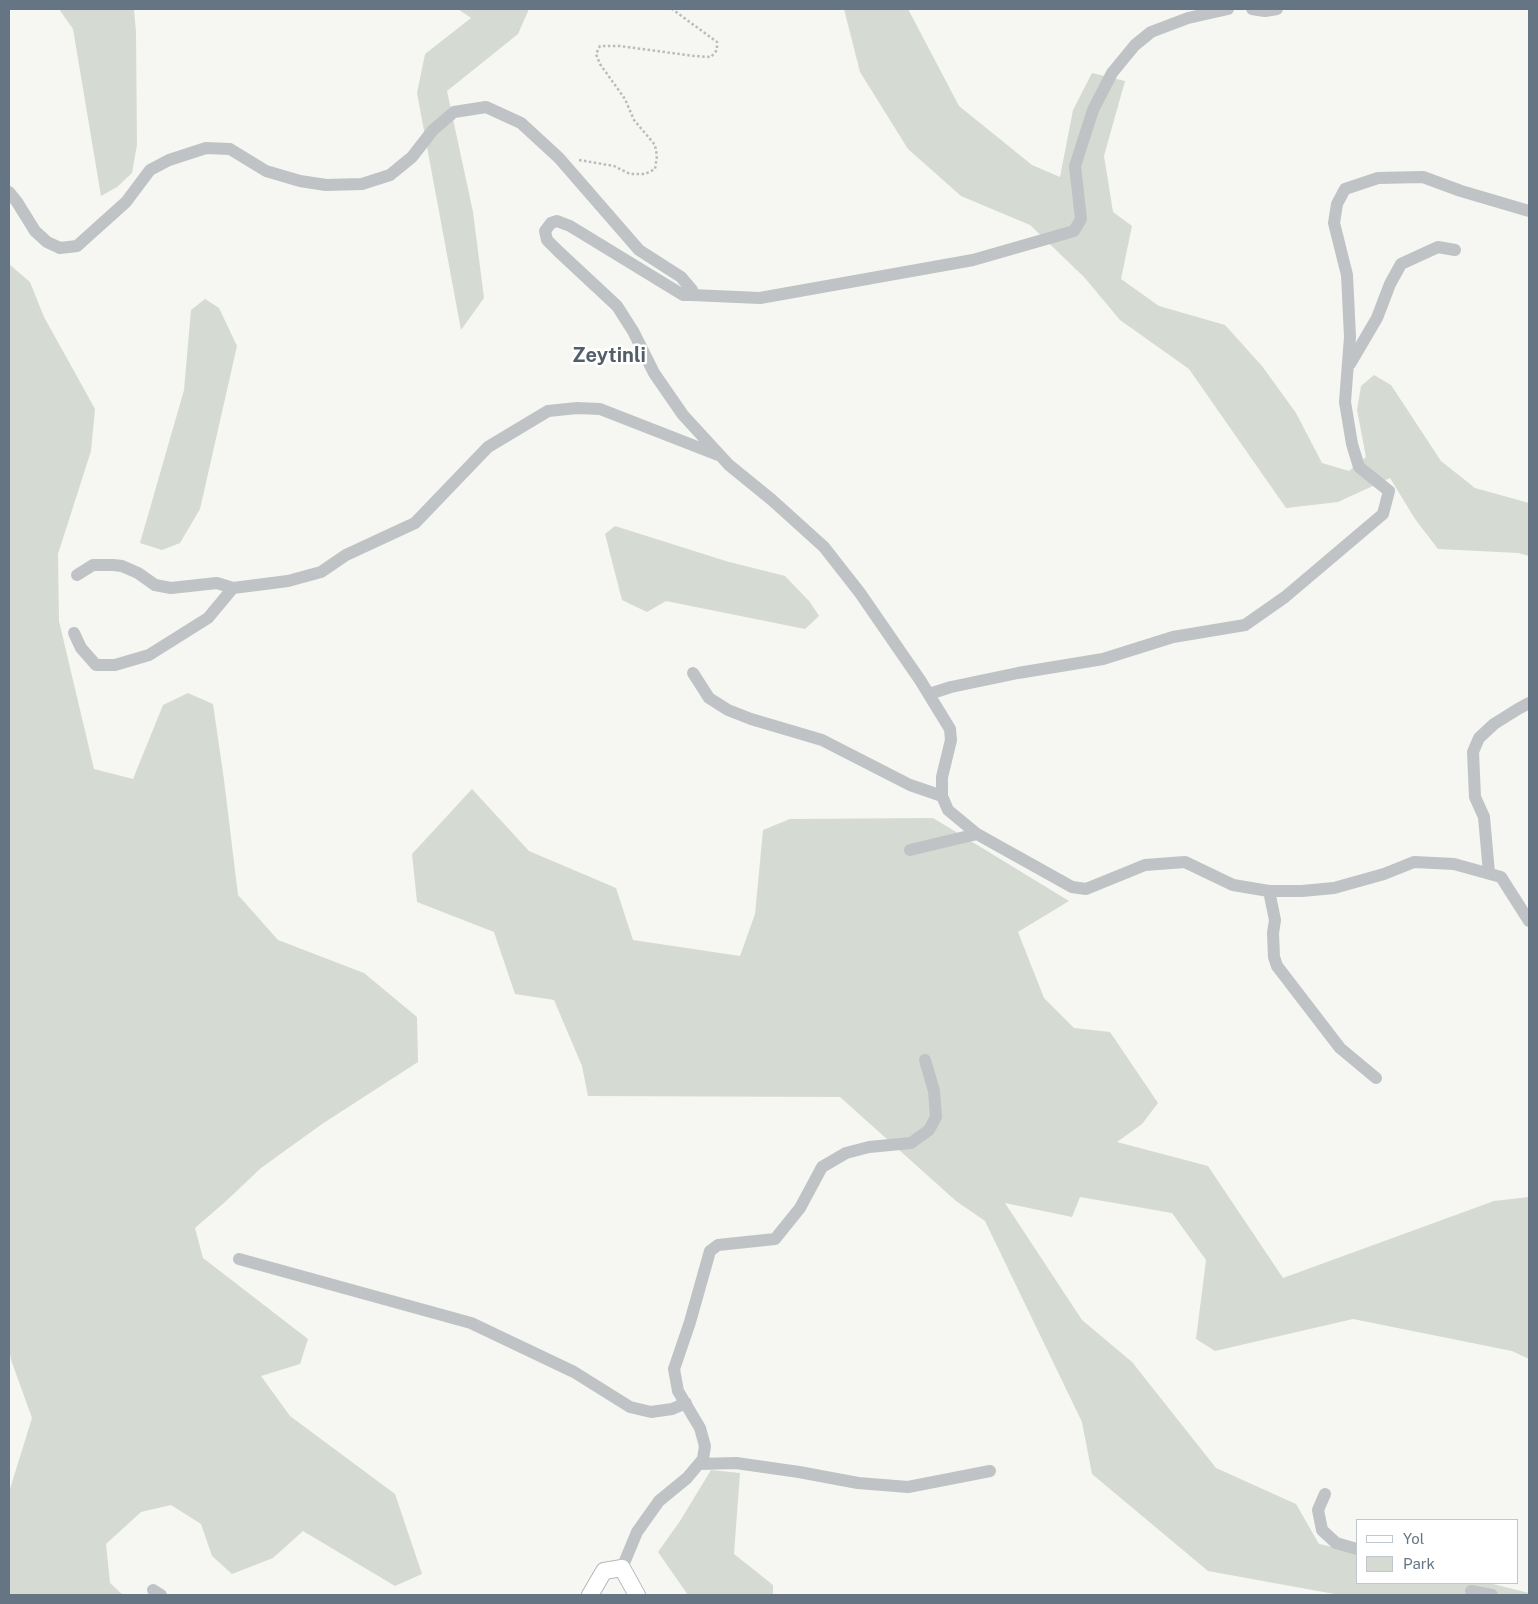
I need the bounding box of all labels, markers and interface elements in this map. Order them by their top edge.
district label: Zeytinli [572,344,646,368]
legend [1356,1519,1518,1584]
text: Yol [1403,1530,1424,1547]
text: Park [1403,1555,1435,1572]

